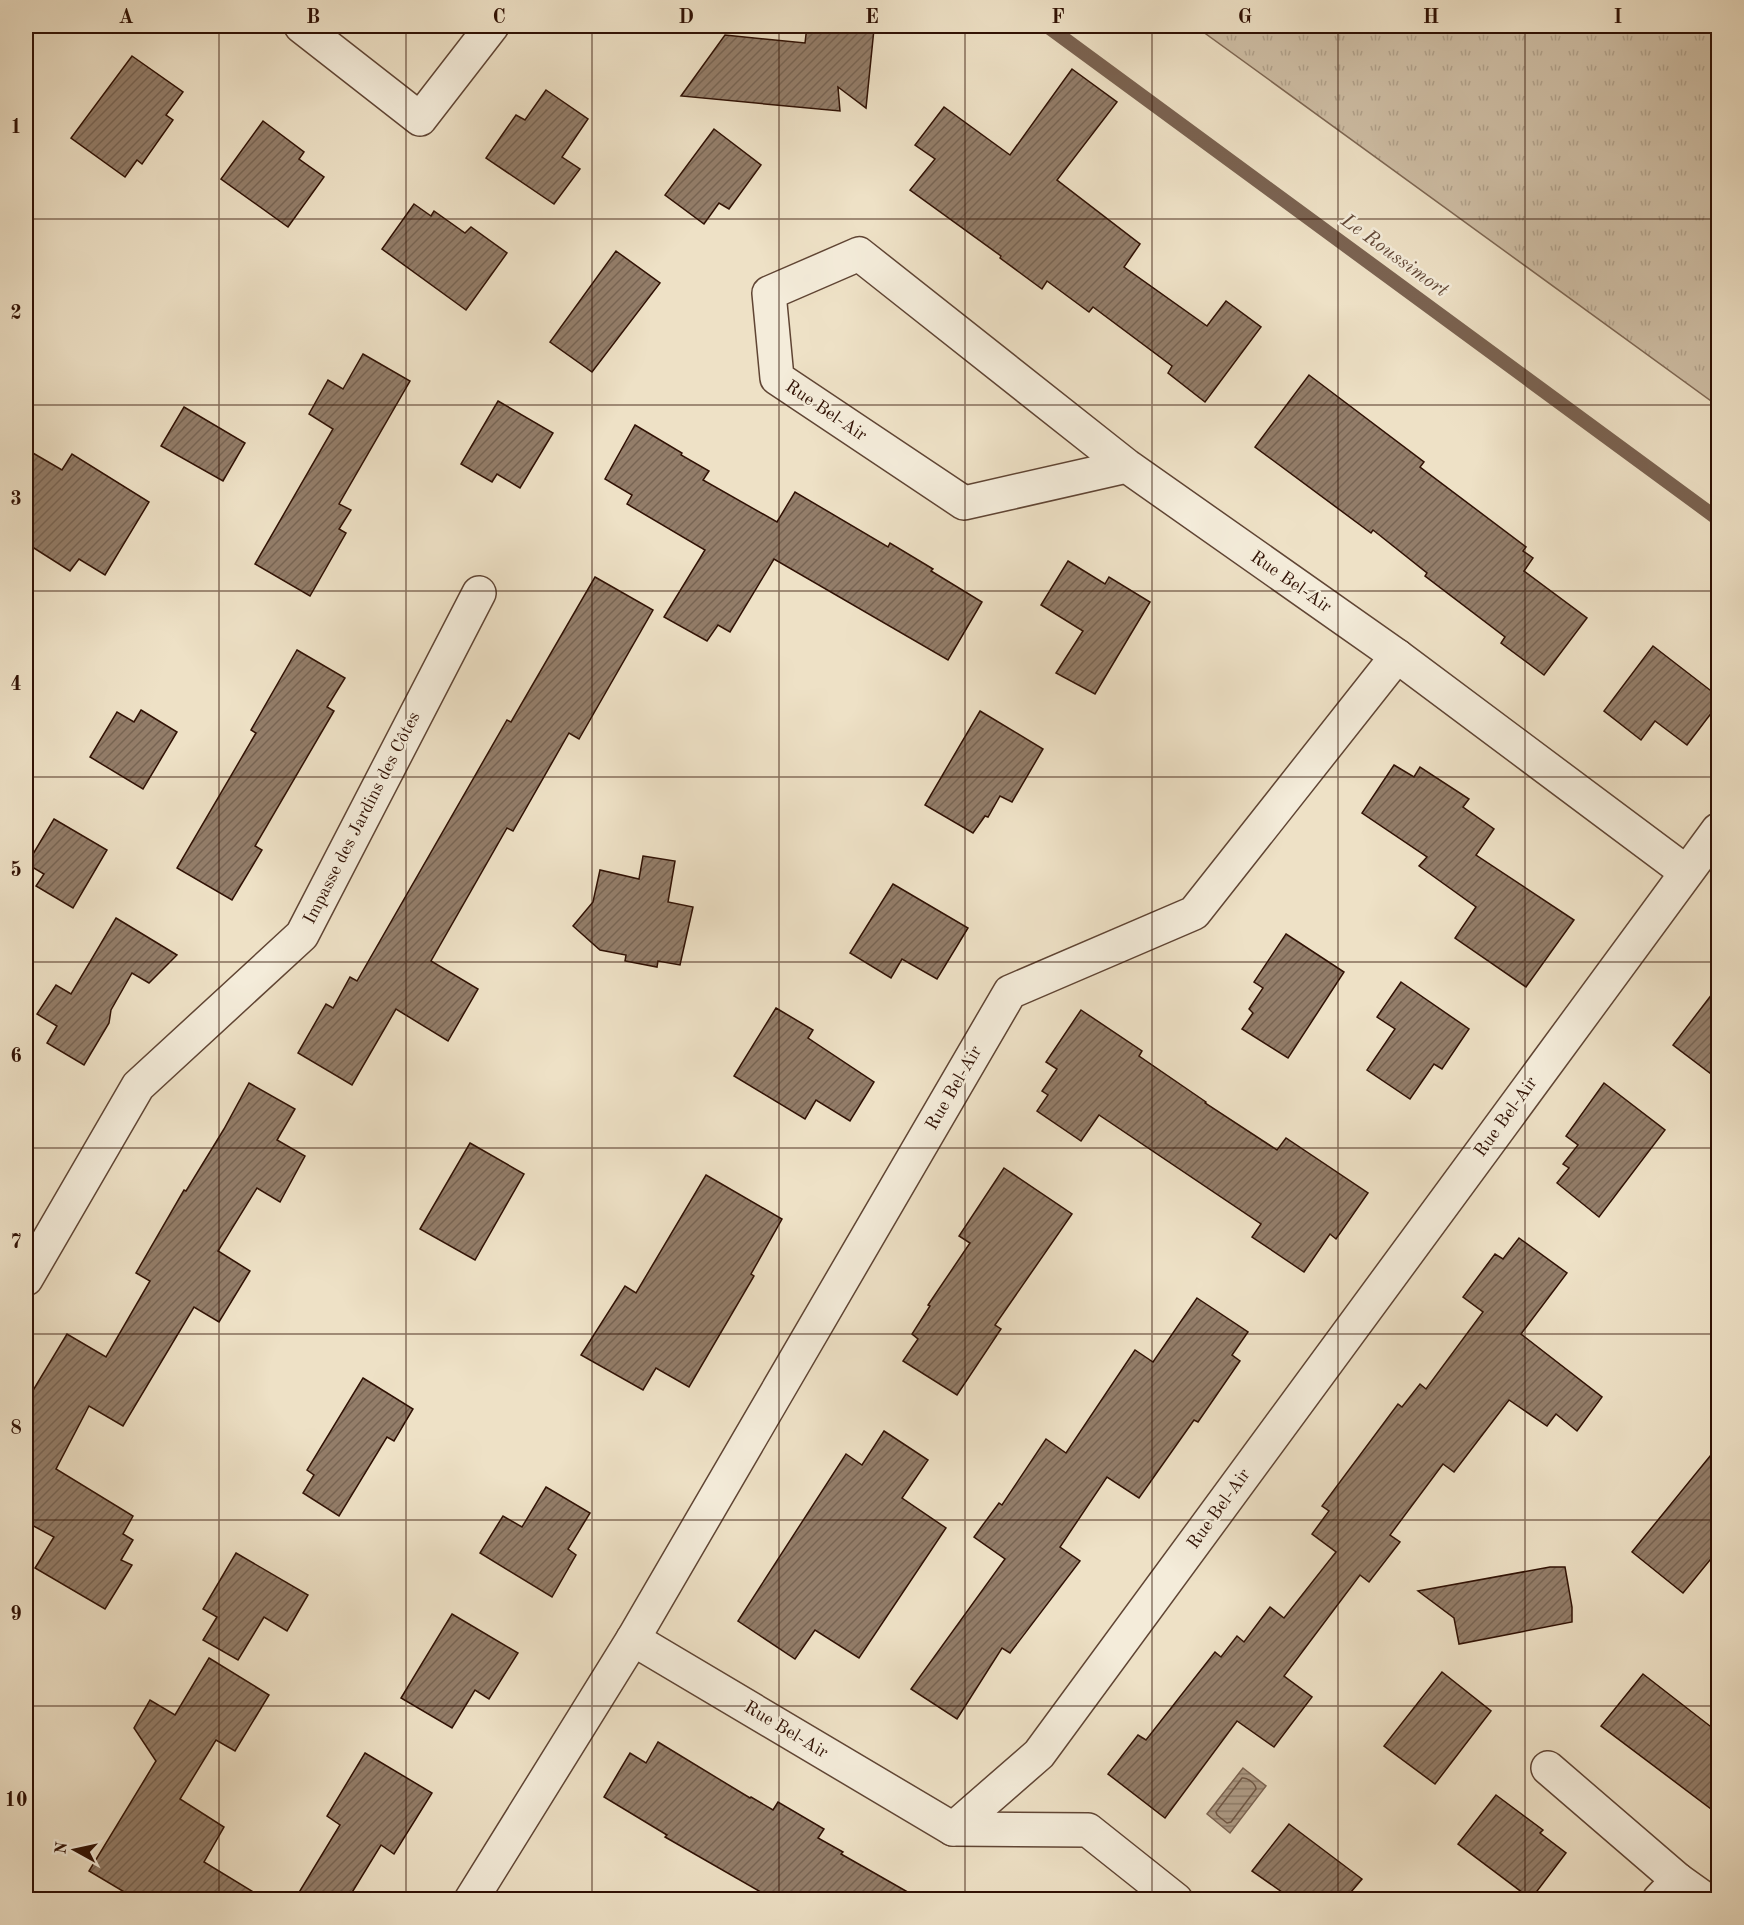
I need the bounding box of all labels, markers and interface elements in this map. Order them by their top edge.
text: A [118,8,134,28]
text: B [306,8,320,28]
text: C [492,8,506,28]
text: D [678,8,694,28]
text: E [865,8,879,28]
text: F [1051,8,1065,28]
text: G [1238,8,1252,28]
text: H [1423,8,1439,28]
text: I [1614,8,1622,28]
text: 1 [10,118,22,138]
water label: Le Roussimort [1336,210,1451,302]
text: 2 [10,304,22,324]
street label: Rue Bel-Air [782,377,871,445]
text: 3 [10,490,22,510]
street label: Rue Bel-Air [1247,548,1335,617]
text: 4 [10,675,22,695]
street label: Impasse des Jardins des Côtes [300,709,424,927]
text: 5 [10,860,22,881]
street label: Rue Bel-Air [923,1042,986,1133]
text: 6 [10,1047,22,1067]
street label: Rue Bel-Air [1471,1073,1541,1160]
text: 7 [10,1233,22,1253]
text: 8 [10,1419,22,1439]
street label: Rue Bel-Air [1184,1465,1254,1552]
text: 9 [10,1605,22,1625]
street label: Rue Bel-Air [741,1698,831,1762]
text: 10 [4,1791,28,1811]
north arrow [45,1820,105,1880]
text: N [53,1840,71,1855]

